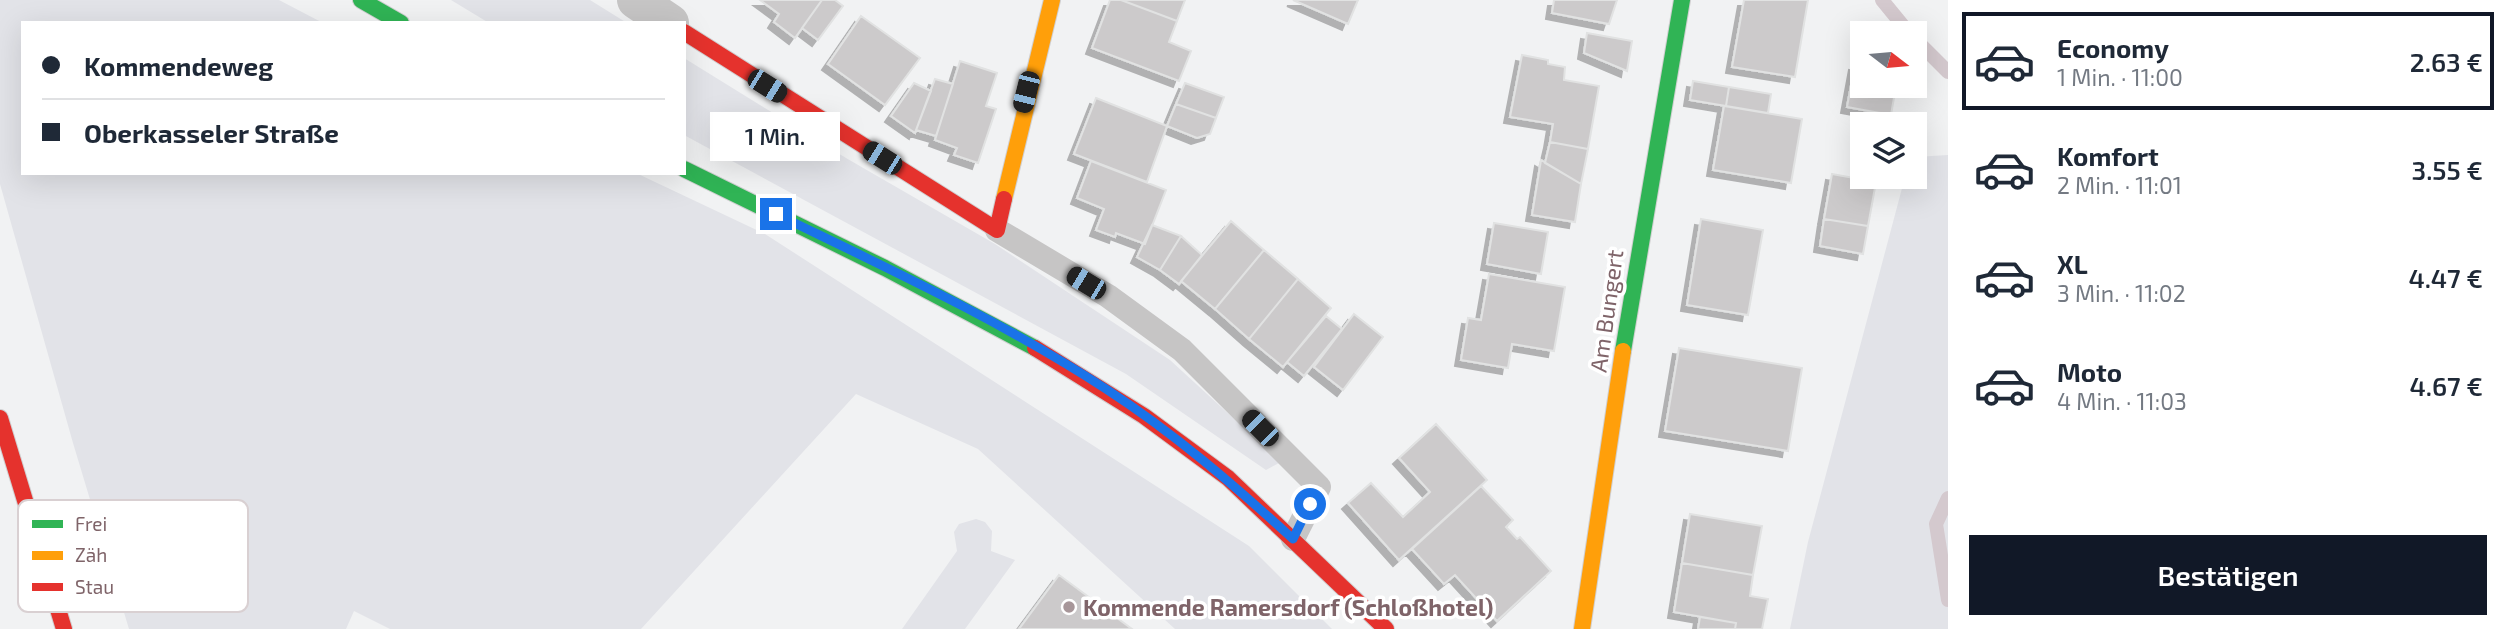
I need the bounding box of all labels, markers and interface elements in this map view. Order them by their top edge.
north arrow [1850,21,1927,98]
map controls [1850,21,1927,189]
icon: car [1973,30,2036,93]
text: Economy [2057,32,2169,63]
text: 2.63 € [2410,46,2483,77]
text: Kommendeweg [84,50,273,81]
text: 1 Min. · 11:00 [2057,63,2183,91]
car [744,66,791,106]
car [1011,69,1042,115]
button: layers [1850,112,1927,189]
callout: 1 Min. [711,113,841,162]
text: Oberkasseler Straße [84,117,339,148]
text: 1 Min. [745,122,805,150]
car [859,138,906,178]
icon: car [1973,138,2036,201]
text: Komfort [2057,140,2159,171]
text: 3.55 € [2412,154,2483,185]
text: 2 Min. · 11:01 [2057,171,2182,199]
route end [760,198,792,230]
icon: car [1973,246,2036,309]
street label: Am Bungert [1584,248,1628,374]
text: XL [2057,248,2088,279]
text: 4.47 € [2408,262,2483,293]
car [1063,263,1110,303]
text: 3 Min. · 11:02 [2057,279,2186,307]
icon: car [1973,354,2036,417]
text: Moto [2057,356,2122,387]
text: 4.67 € [2409,370,2483,401]
text: 4 Min. · 11:03 [2057,387,2187,415]
car [1238,406,1283,450]
route start [1294,488,1326,520]
legend [18,500,248,612]
text: Frei [75,512,107,535]
button: Bestätigen [1969,535,2487,615]
text: Zäh [75,543,107,566]
text: Stau [75,575,114,598]
place label: Kommende Ramersdorf (Schloßhotel) [1083,593,1493,621]
marker: Kommende Ramersdorf (Schloßhotel) [1061,599,1077,615]

